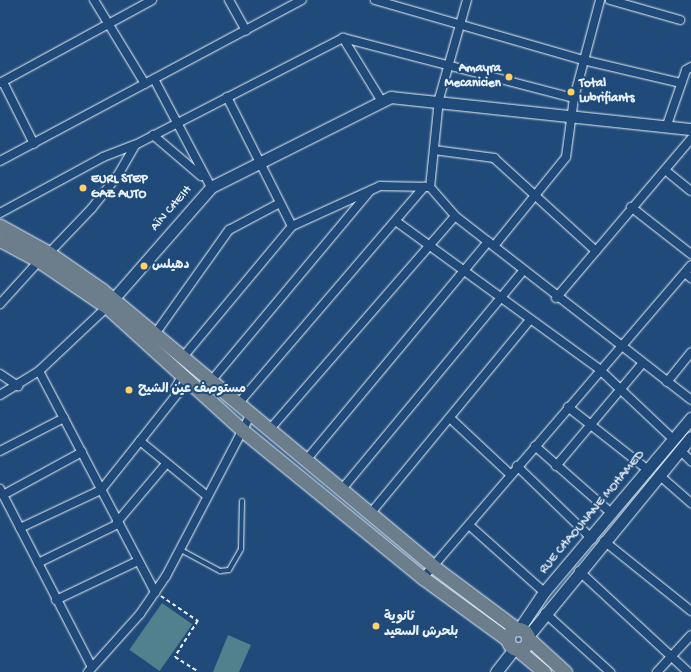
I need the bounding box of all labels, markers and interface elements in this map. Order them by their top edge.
place label: Amayra Mecanicien [445,62,501,93]
marker: Amayra Mecanicien [504,72,514,82]
place label: Total Lubrifiants [579,77,634,108]
marker: Total Lubrifiants [566,87,576,97]
place label: EURL STEP GAZ AUTO [91,173,148,204]
marker: EURL STEP GAZ AUTO [78,183,88,193]
street label: AÏN CHEIH [148,183,196,235]
place label: دهيلس [152,258,190,274]
marker: دهيلس [139,261,149,271]
place label: مستوصف عين الشيح [138,382,246,398]
marker: مستوصف عين الشيح [123,384,135,396]
street label: RUE CHAOUNANE MOHAMED [537,448,649,578]
place label: ثانوية بلحرش السعيد [384,611,458,642]
marker: ثانوية بلحرش السعيد [371,621,381,631]

